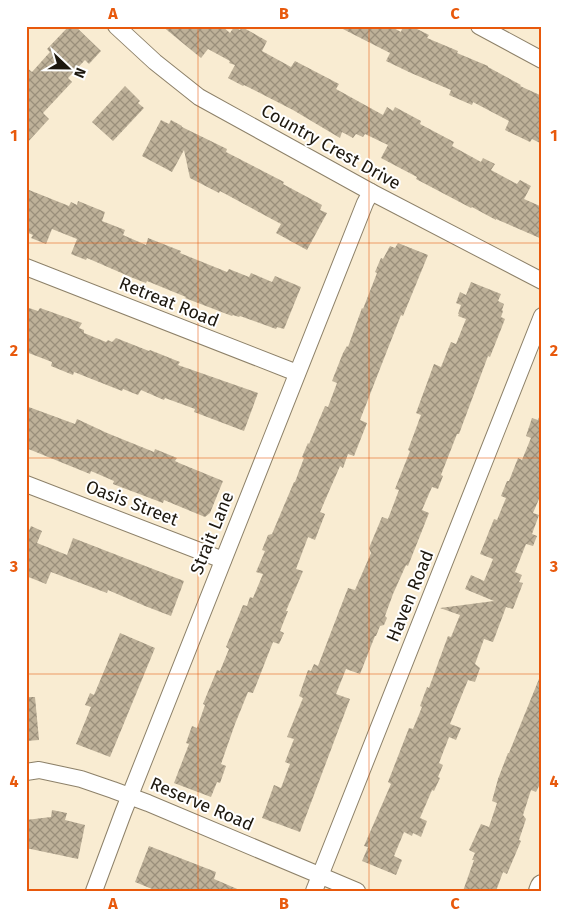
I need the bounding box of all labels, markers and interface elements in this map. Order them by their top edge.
text: A [107,4,118,23]
text: B [279,4,289,23]
text: C [450,4,460,23]
north arrow [42,42,92,92]
text: N [70,65,89,80]
street label: Country Crest Drive [257,100,405,194]
text: 1 [10,126,18,145]
text: 1 [550,126,558,145]
street label: Retreat Road [116,272,222,332]
text: 2 [10,341,18,360]
text: 2 [550,341,558,360]
street label: Oasis Street [83,475,182,531]
street label: Strait Lane [185,488,239,578]
street label: Haven Road [382,547,438,645]
text: 3 [9,557,18,576]
text: 3 [549,557,558,576]
text: 4 [9,772,19,791]
street label: Reserve Road [147,772,257,836]
text: 4 [549,772,559,791]
text: A [107,894,118,913]
text: B [279,894,289,913]
text: C [450,894,460,913]

